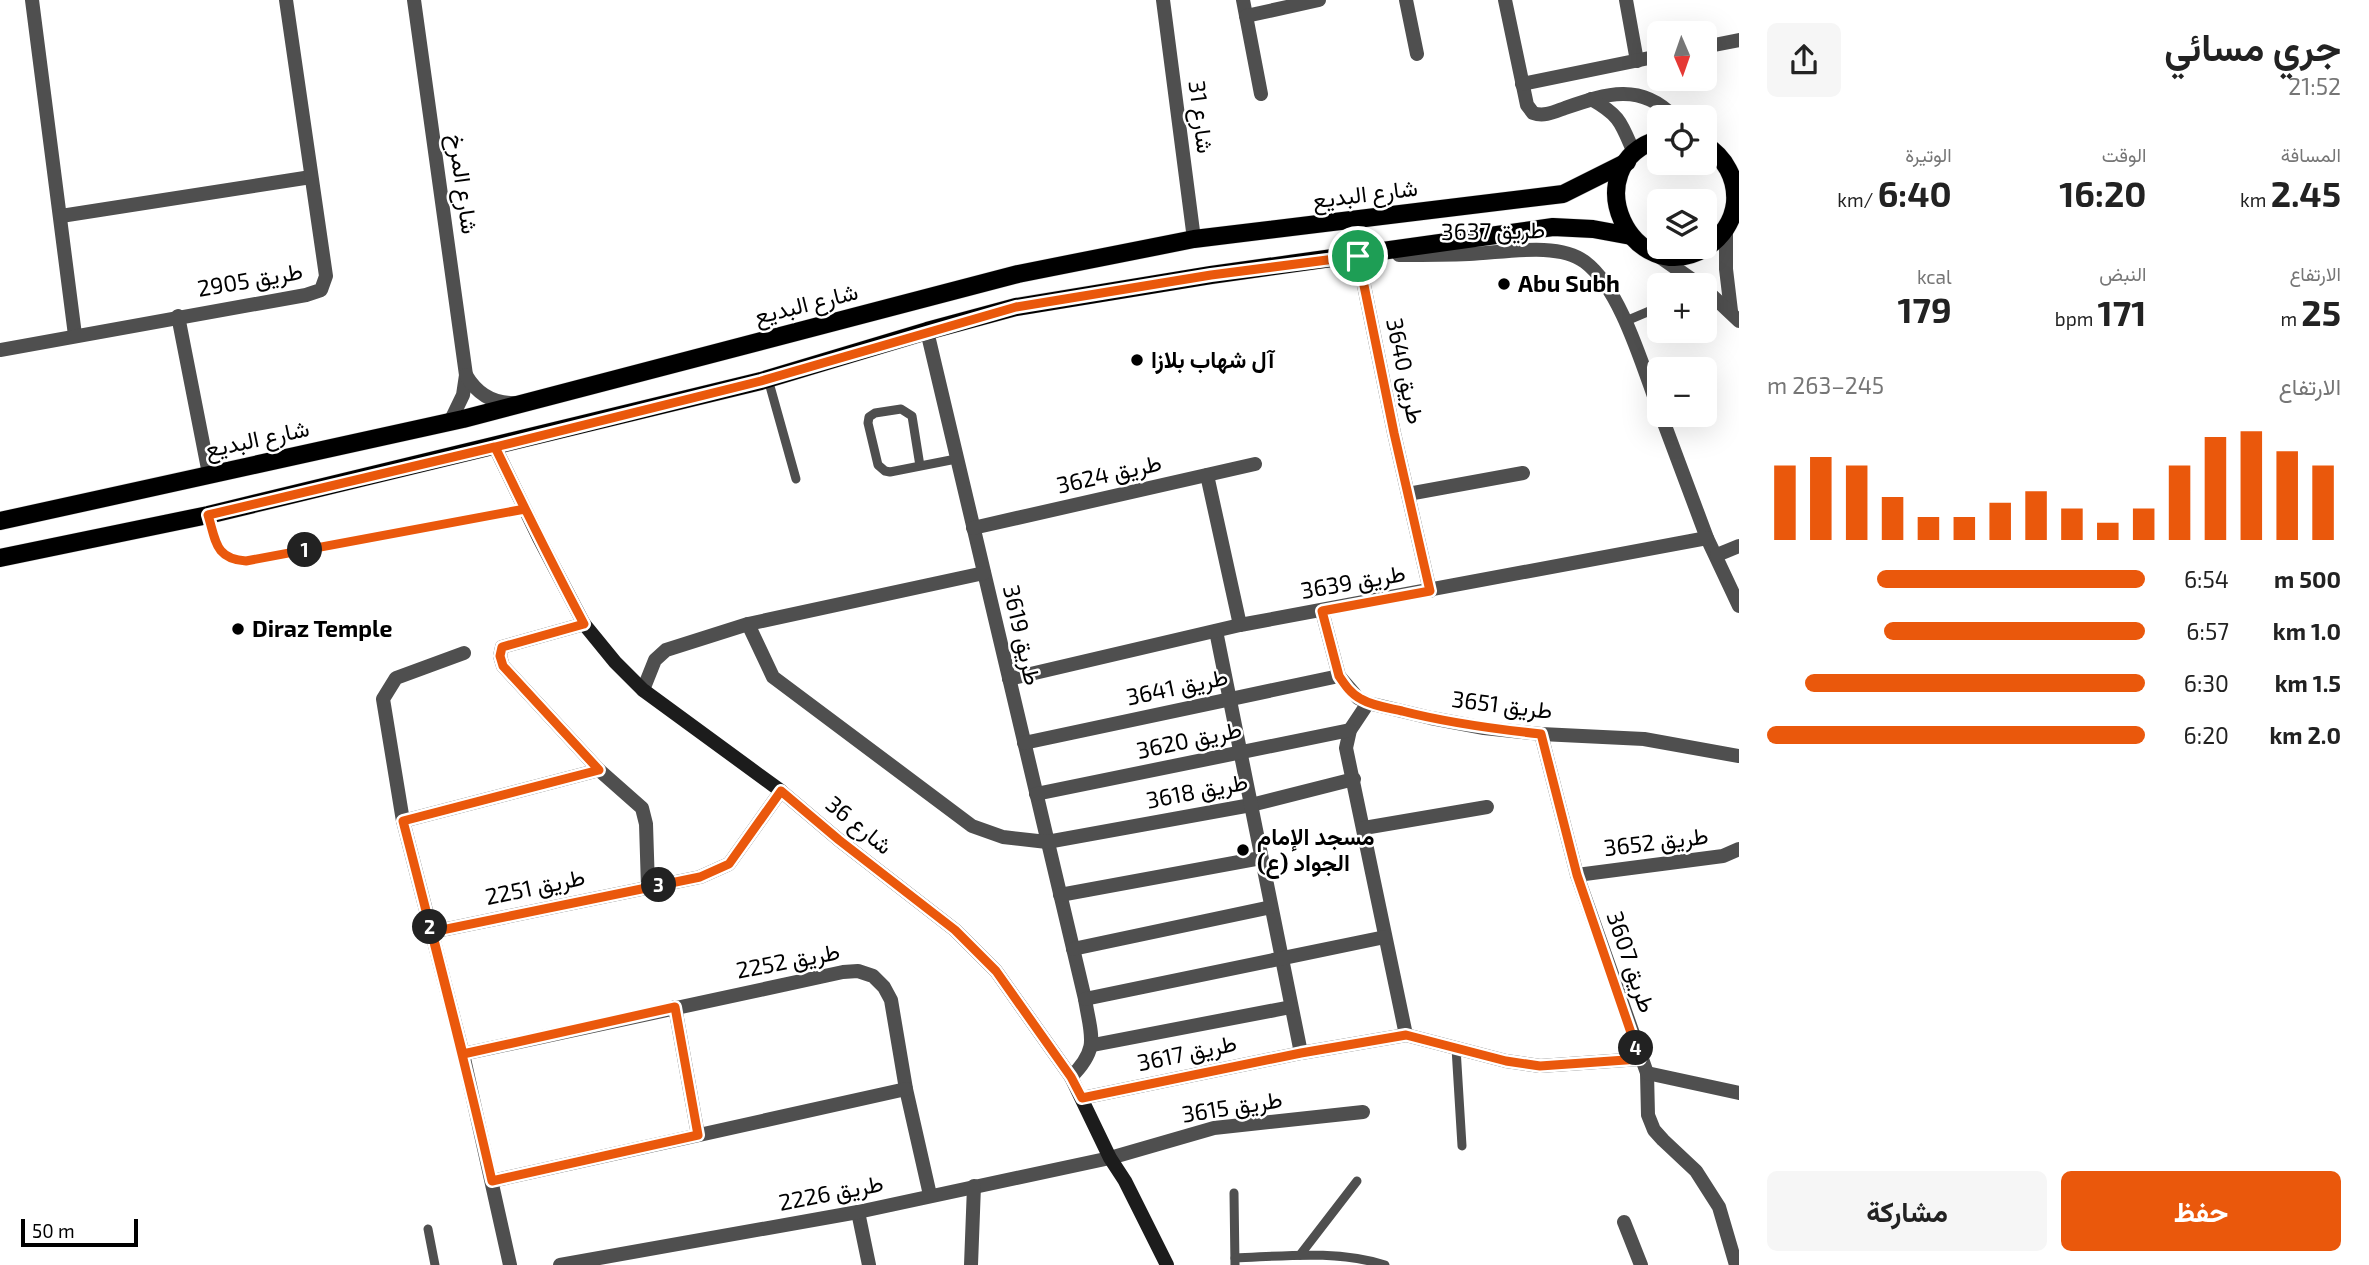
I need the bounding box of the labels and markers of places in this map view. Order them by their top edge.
pin [1328,226,1388,286]
place label: Abu Subh [1518,269,1620,297]
marker: Abu Subh [1496,276,1512,292]
place label: آل شهاب بلازا [1151,345,1276,375]
marker: آل شهاب بلازا [1129,352,1145,368]
pin: 1 [288,532,322,568]
place label: Diraz Temple [252,614,393,642]
marker: Diraz Temple [230,621,246,637]
place label: مسجد الإمام الجواد (ع) [1257,822,1375,879]
marker: مسجد الإمام الجواد (ع) [1235,842,1251,858]
pin: 3 [642,868,676,903]
pin: 2 [412,909,448,944]
pin: 4 [1618,1030,1654,1066]

